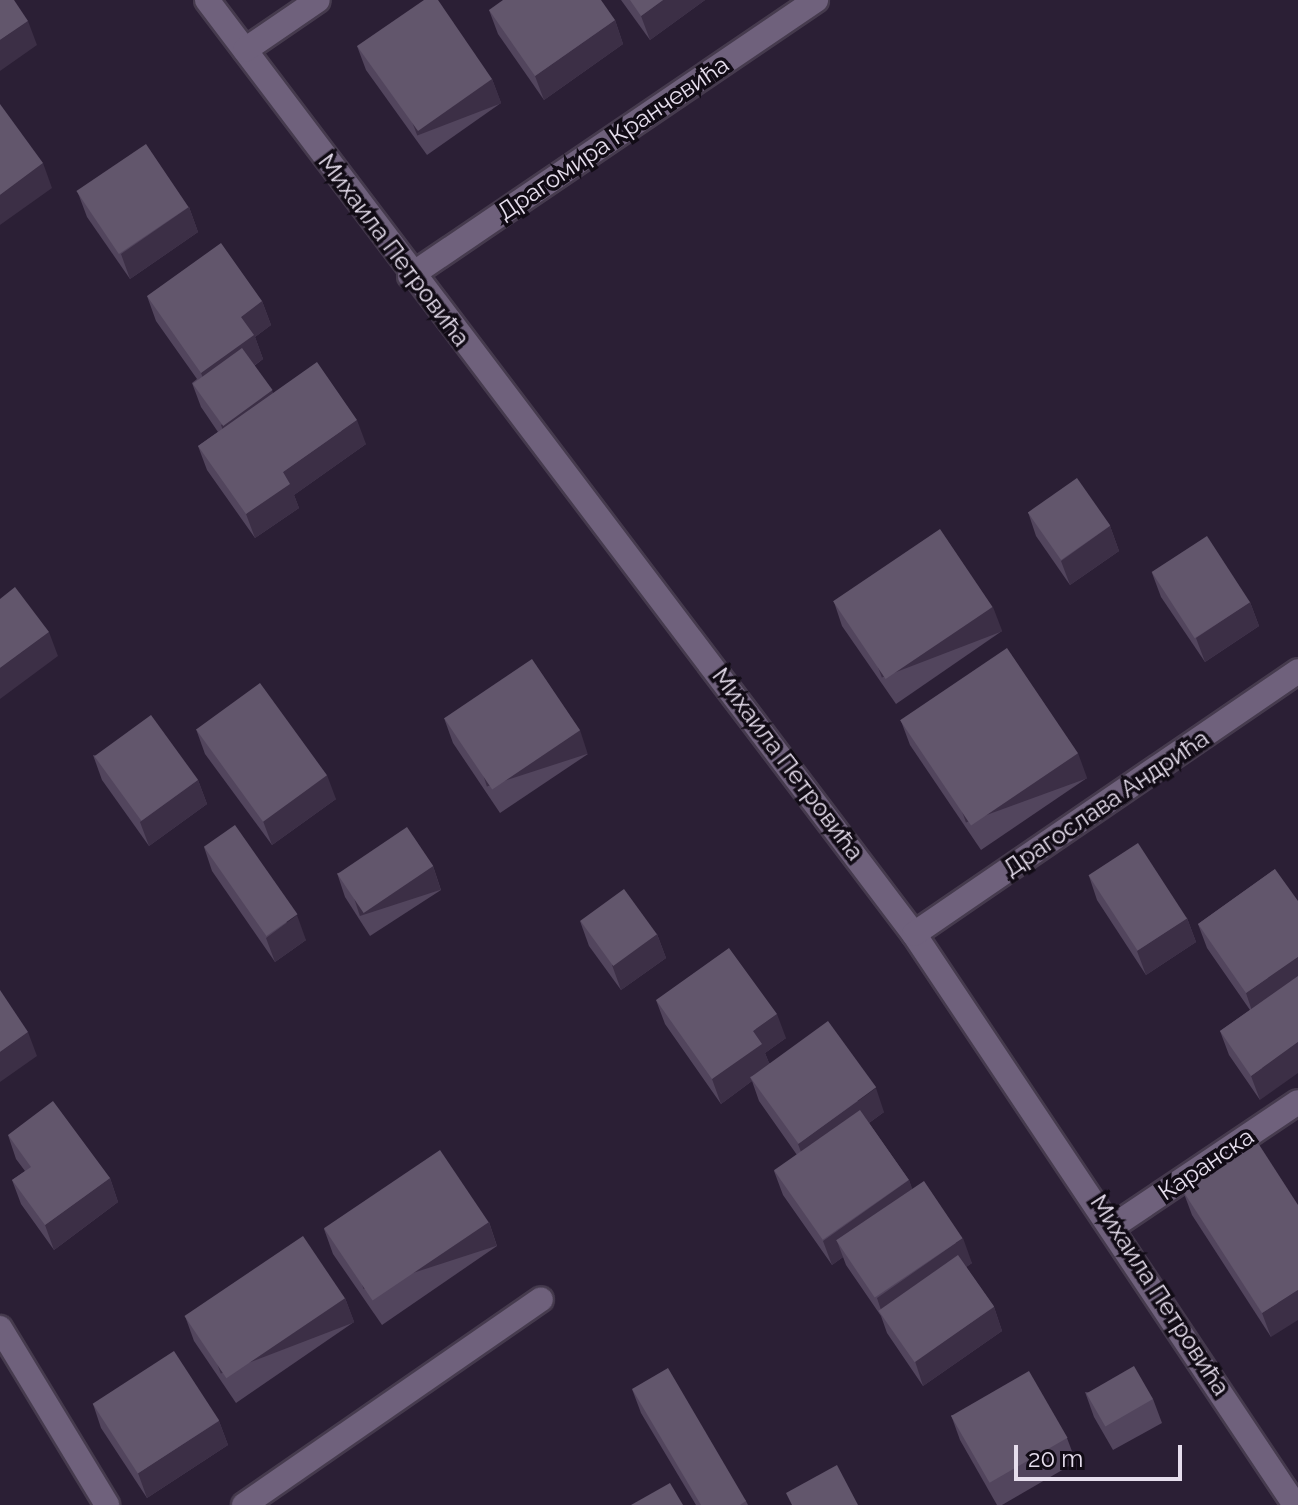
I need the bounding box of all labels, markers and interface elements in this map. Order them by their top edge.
street label: Драгомира Кранчевића [492,50,734,226]
street label: Михаила Петровића [312,148,476,352]
street label: Михаила Петровића [706,662,870,866]
street label: Драгослава Андрића [998,723,1214,883]
street label: Каранска [1153,1122,1259,1206]
street label: Михаила Петровића [1084,1189,1236,1401]
scale bar [1018,1429,1186,1479]
text: 20 m [1028,1444,1083,1473]

